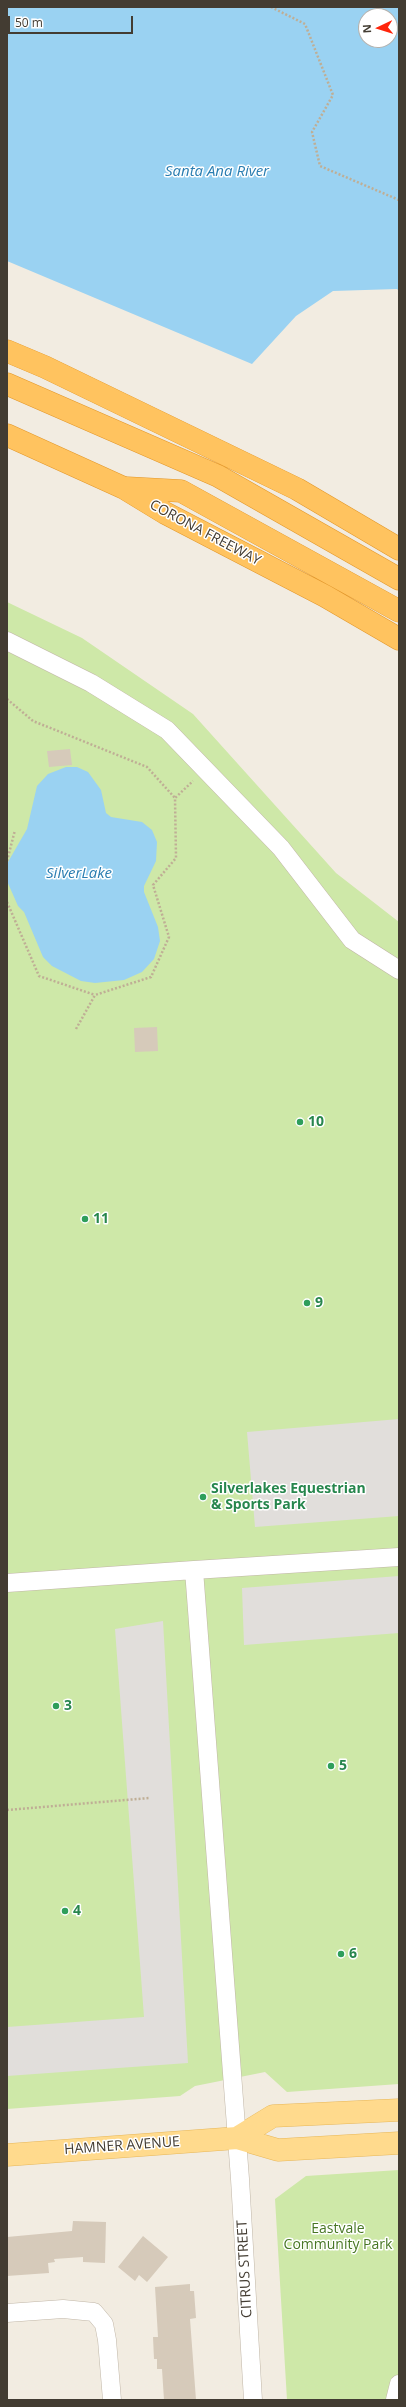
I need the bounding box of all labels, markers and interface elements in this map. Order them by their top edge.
scale bar [10,8,135,34]
north arrow [358,8,398,48]
text: 50 m [15,14,43,31]
text: N [359,24,374,34]
water label: Santa Ana River [165,163,269,181]
street label: CORONA FREEWAY [147,497,263,569]
water label: SilverLake [46,865,112,883]
place label: 10 [308,1114,324,1130]
marker: 10 [295,1117,305,1127]
place label: 11 [93,1211,109,1227]
marker: 11 [80,1214,90,1224]
place label: 9 [315,1295,323,1311]
marker: 9 [302,1298,312,1308]
place label: Silverlakes Equestrian & Sports Park [211,1481,366,1514]
marker: Silverlakes Equestrian & Sports Park [198,1492,208,1502]
place label: 3 [64,1698,72,1714]
marker: 3 [51,1701,61,1711]
place label: 5 [339,1758,347,1774]
marker: 5 [326,1761,336,1771]
place label: 4 [73,1903,81,1919]
marker: 4 [60,1906,70,1916]
place label: 6 [349,1946,357,1962]
marker: 6 [336,1949,346,1959]
street label: HAMNER AVENUE [64,2134,180,2158]
street label: CITRUS STREET [234,2220,256,2318]
park label: Eastvale Community Park [284,2221,392,2254]

